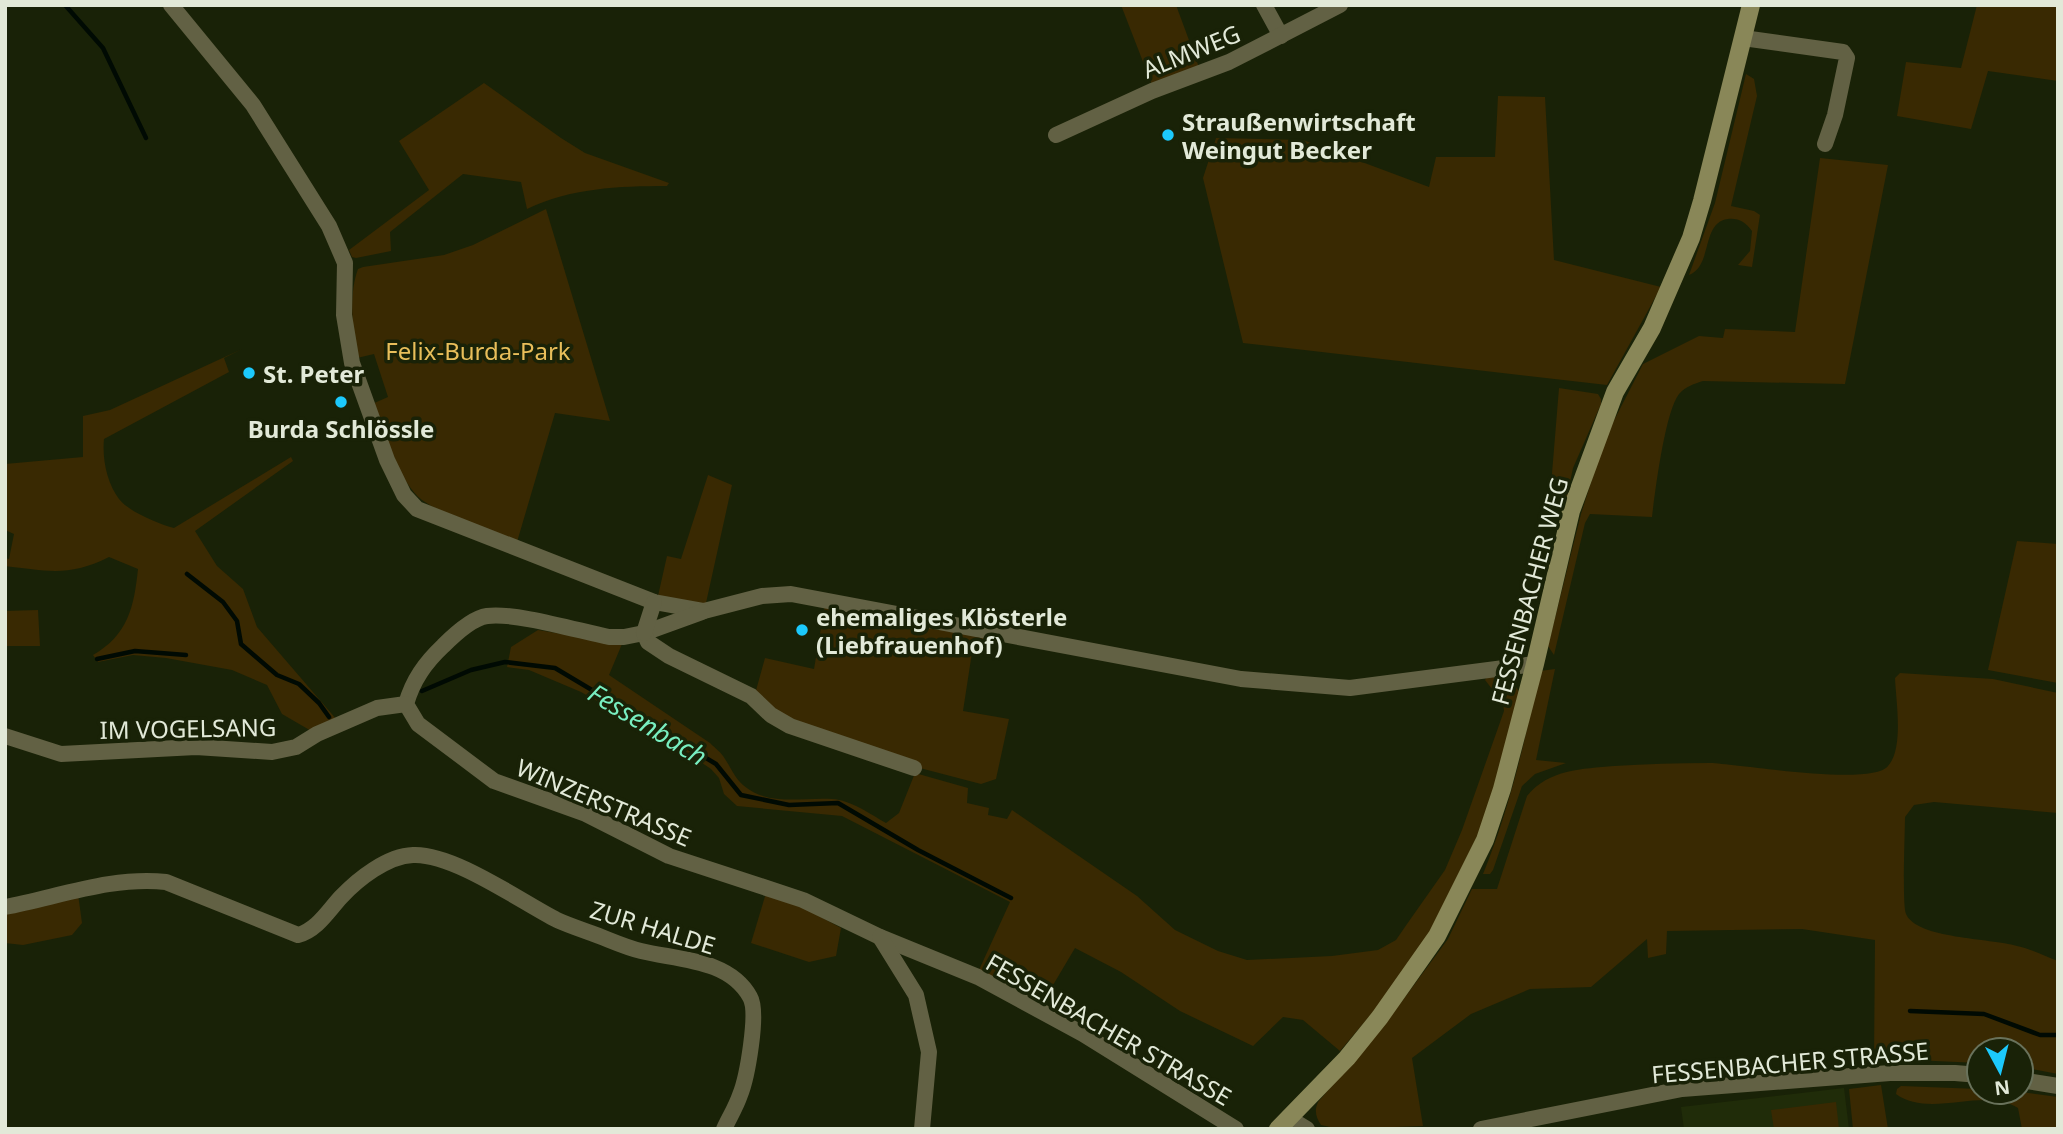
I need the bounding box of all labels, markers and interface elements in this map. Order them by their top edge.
street label: ALMWEG [1137,16,1245,86]
place label: Straußenwirtschaft Weingut Becker [1182,105,1416,166]
marker: Straußenwirtschaft Weingut Becker [1160,127,1176,143]
park label: Felix-Burda-Park [385,334,571,367]
place label: St. Peter [263,357,365,390]
marker: St. Peter [241,365,257,381]
marker: Burda Schlössle [333,394,349,410]
place label: Burda Schlössle [248,412,434,445]
street label: FESSENBACHER WEG [1483,473,1575,709]
place label: ehemaliges Klösterle (Liebfrauenhof) [816,600,1067,661]
marker: ehemaliges Klösterle (Liebfrauenhof) [794,622,810,638]
water label: Fessenbach [582,674,714,774]
street label: IM VOGELSANG [99,710,277,746]
street label: WINZERSTRASSE [511,750,697,854]
street label: ZUR HALDE [586,892,720,962]
street label: FESSENBACHER STRASSE [980,945,1238,1113]
street label: FESSENBACHER STRASSE [1650,1033,1930,1091]
north arrow [1965,1036,2035,1106]
text: N [1993,1074,2011,1102]

